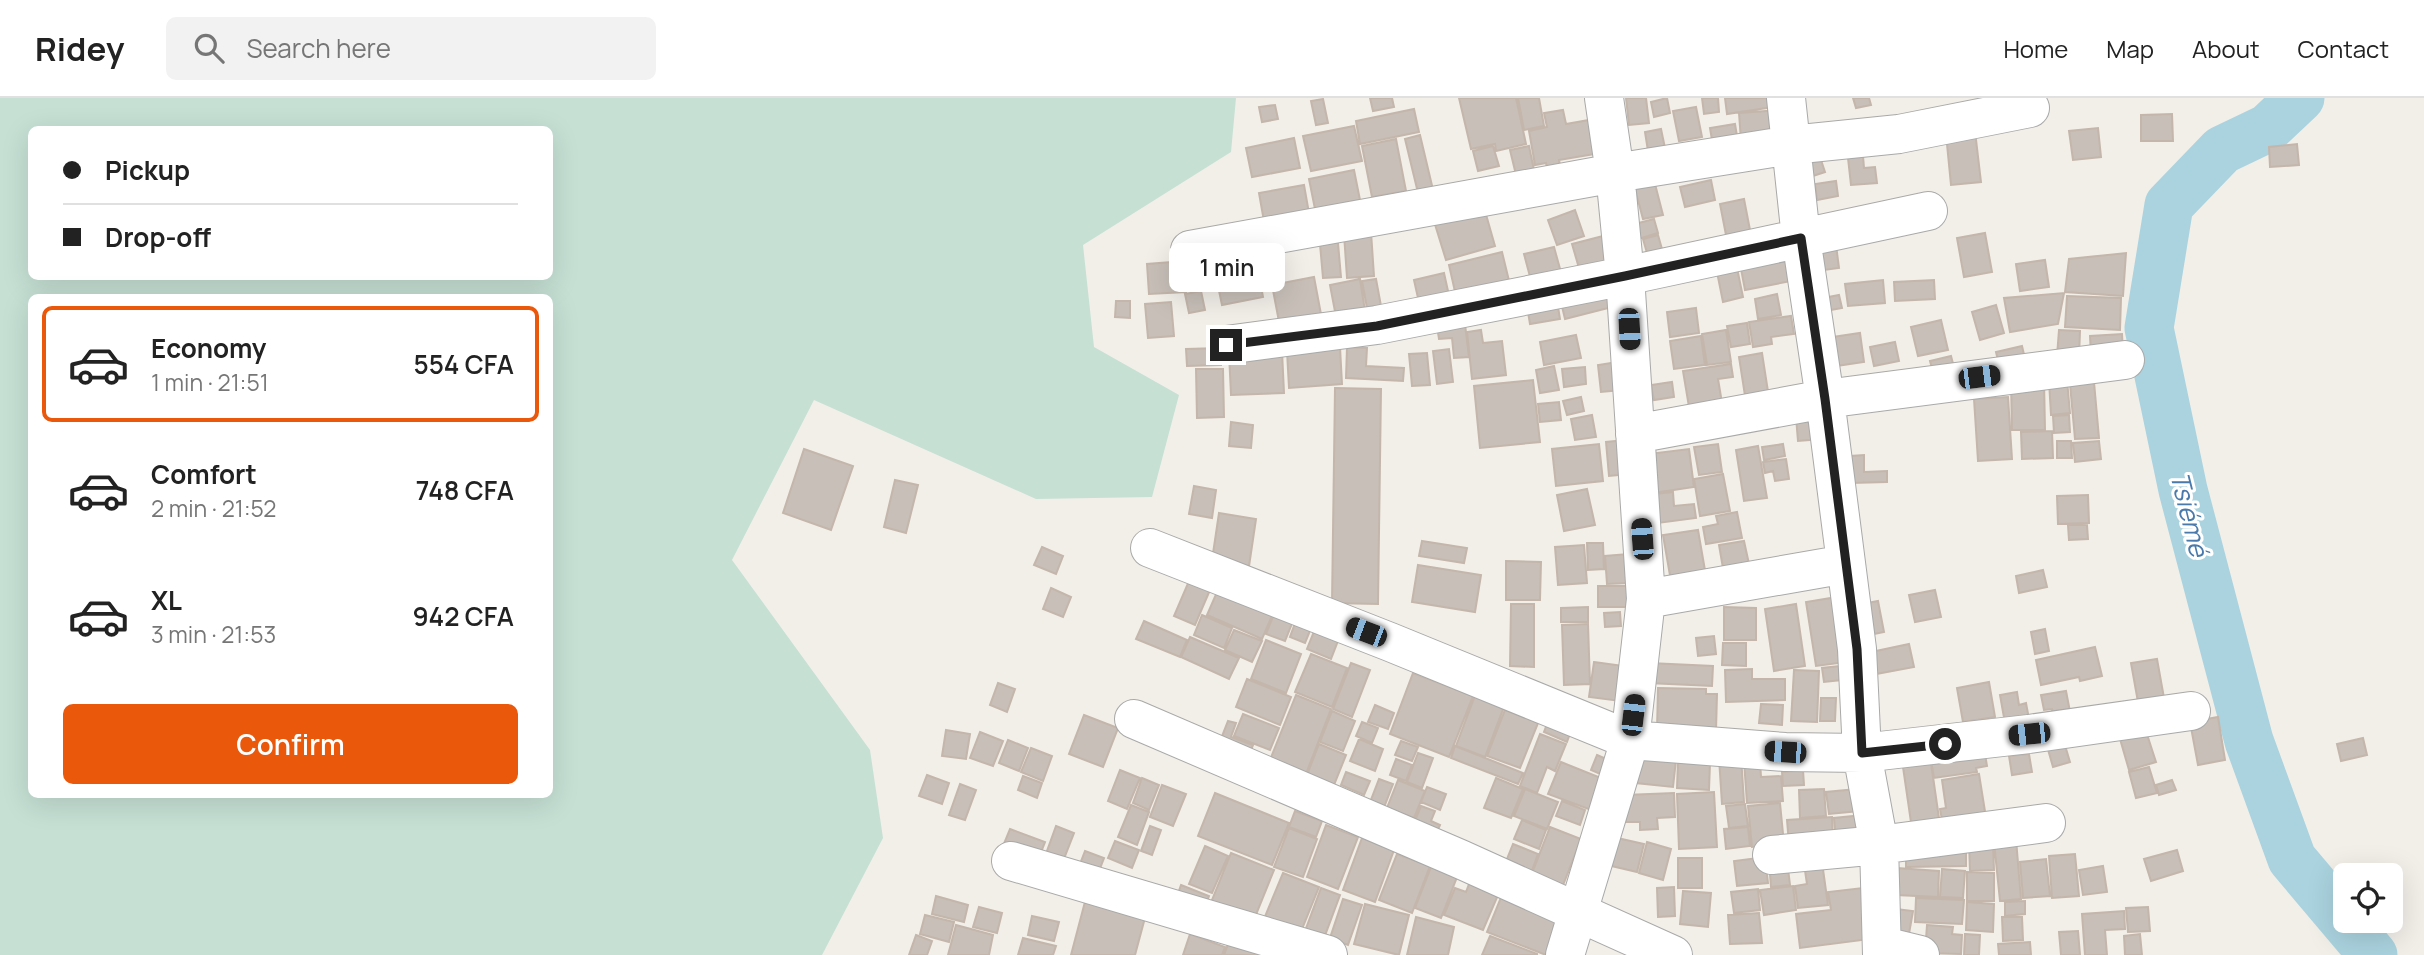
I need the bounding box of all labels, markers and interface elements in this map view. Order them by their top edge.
search box [166,17,656,80]
text: Ridey [35,26,124,71]
icon: search [190,29,228,67]
text: Search here [246,30,391,66]
text: Home [2003,32,2068,65]
text: Map [2106,32,2154,65]
text: About [2192,32,2260,65]
text: Contact [2298,32,2389,65]
text: Pickup [105,152,190,188]
text: Drop-off [105,219,211,255]
callout: 1 min [1168,244,1284,292]
text: 1 min [1200,251,1254,283]
car [1618,307,1641,351]
route end [1210,329,1242,361]
text: Economy [151,330,266,366]
icon: car [67,333,130,396]
text: 554 CFA [414,346,514,382]
car [1957,364,2002,390]
text: 1 min · 21:51 [151,366,269,398]
text: Comfort [151,456,257,492]
icon: car [67,459,130,522]
water label: Tsiémé [2162,468,2218,562]
text: 748 CFA [416,472,514,508]
text: 2 min · 21:52 [151,492,276,524]
car [1631,517,1654,561]
text: XL [151,582,182,618]
icon: car [67,585,130,648]
text: 942 CFA [412,598,514,634]
car [1343,615,1390,649]
text: 3 min · 21:53 [151,618,276,650]
car [1621,693,1646,737]
button: Confirm [63,704,518,784]
car [2008,721,2051,747]
route start [1929,728,1961,760]
car [1764,740,1807,764]
map controls [2333,863,2403,933]
button: locate [2333,863,2403,933]

